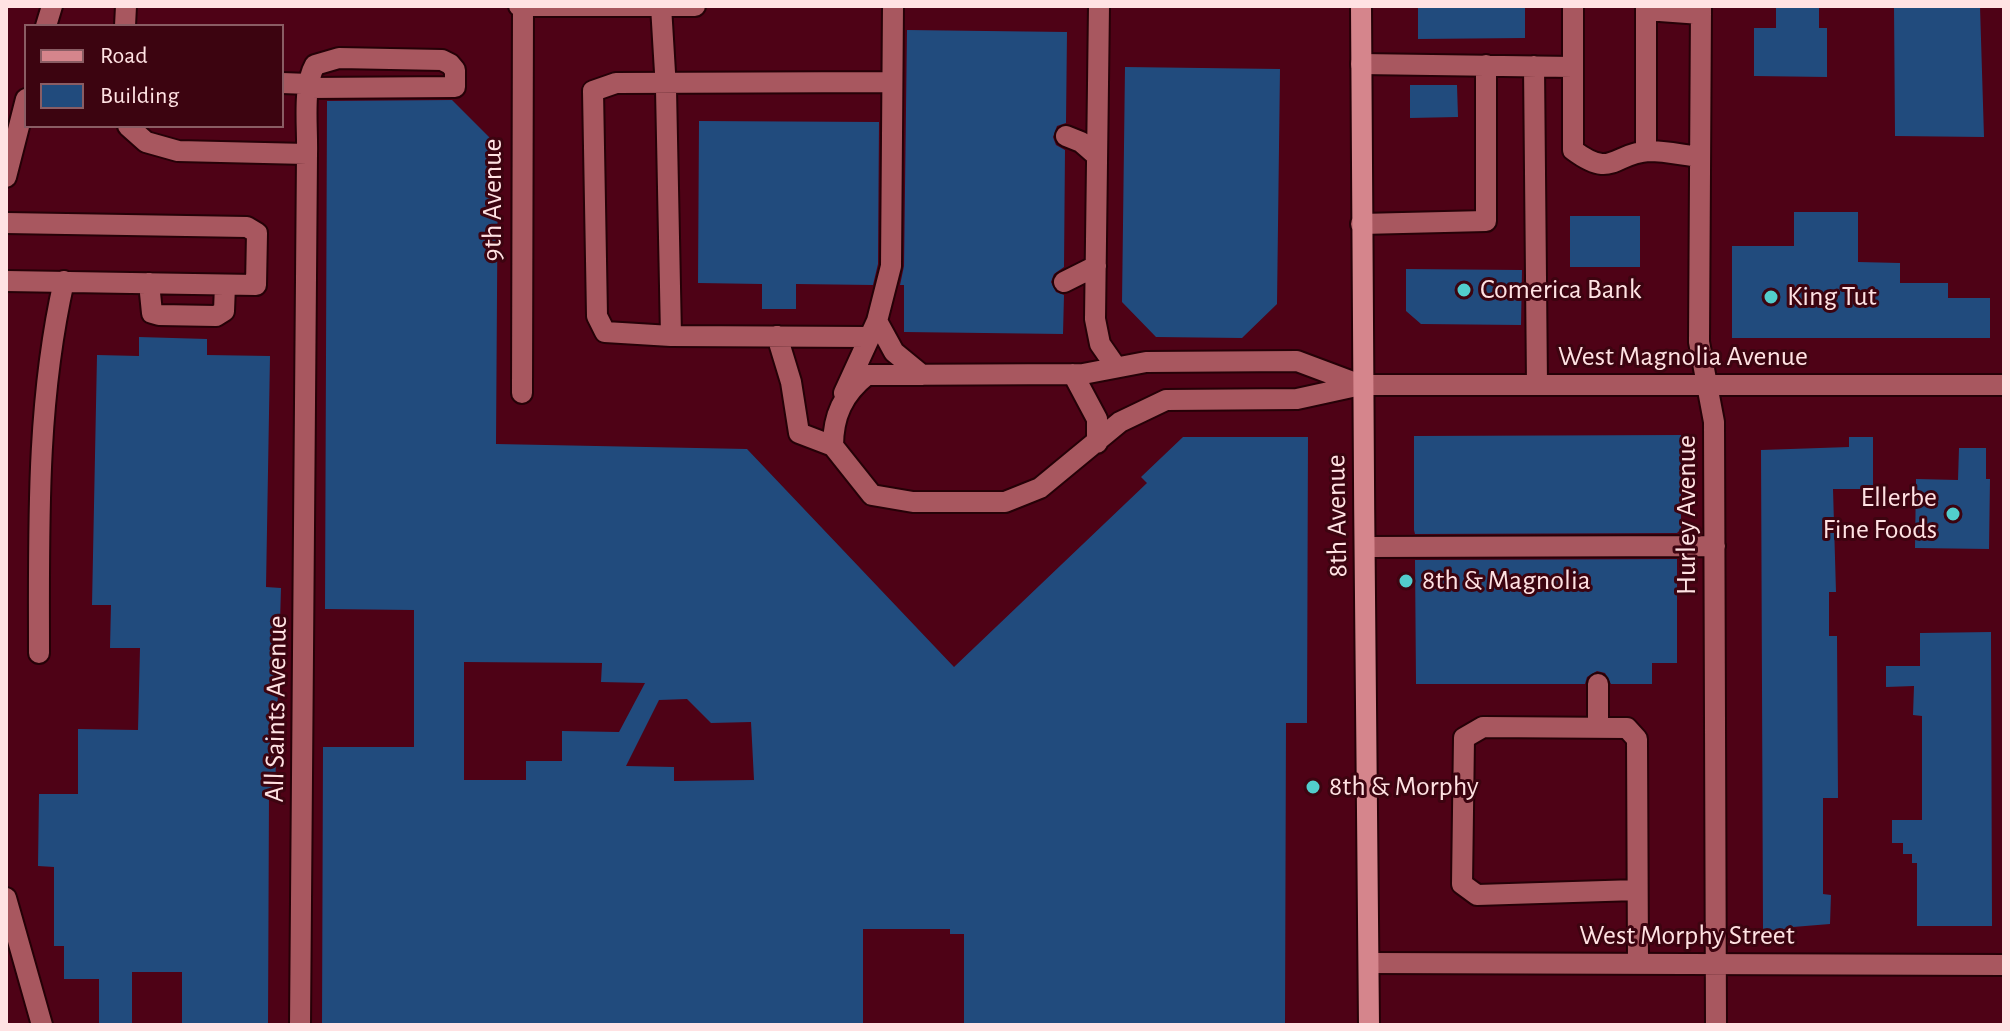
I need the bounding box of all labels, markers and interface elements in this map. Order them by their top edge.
legend [24,24,284,128]
text: Road [100,44,148,68]
text: Building [100,84,179,108]
street label: 9th Avenue [476,139,510,261]
place label: Comerica Bank [1480,273,1642,307]
place label: King Tut [1787,280,1877,314]
marker: Comerica Bank [1455,281,1473,299]
marker: King Tut [1762,288,1780,306]
street label: West Magnolia Avenue [1558,340,1808,374]
street label: Hurley Avenue [1670,435,1704,595]
street label: 8th Avenue [1319,454,1355,578]
place label: Ellerbe Fine Foods [1823,481,1937,547]
marker: Ellerbe Fine Foods [1944,505,1962,523]
place label: 8th & Magnolia [1422,564,1591,598]
marker: 8th & Magnolia [1397,572,1415,590]
street label: All Saints Avenue [258,615,294,803]
place label: 8th & Morphy [1329,770,1479,804]
marker: 8th & Morphy [1304,778,1322,796]
street label: West Morphy Street [1579,919,1795,953]

